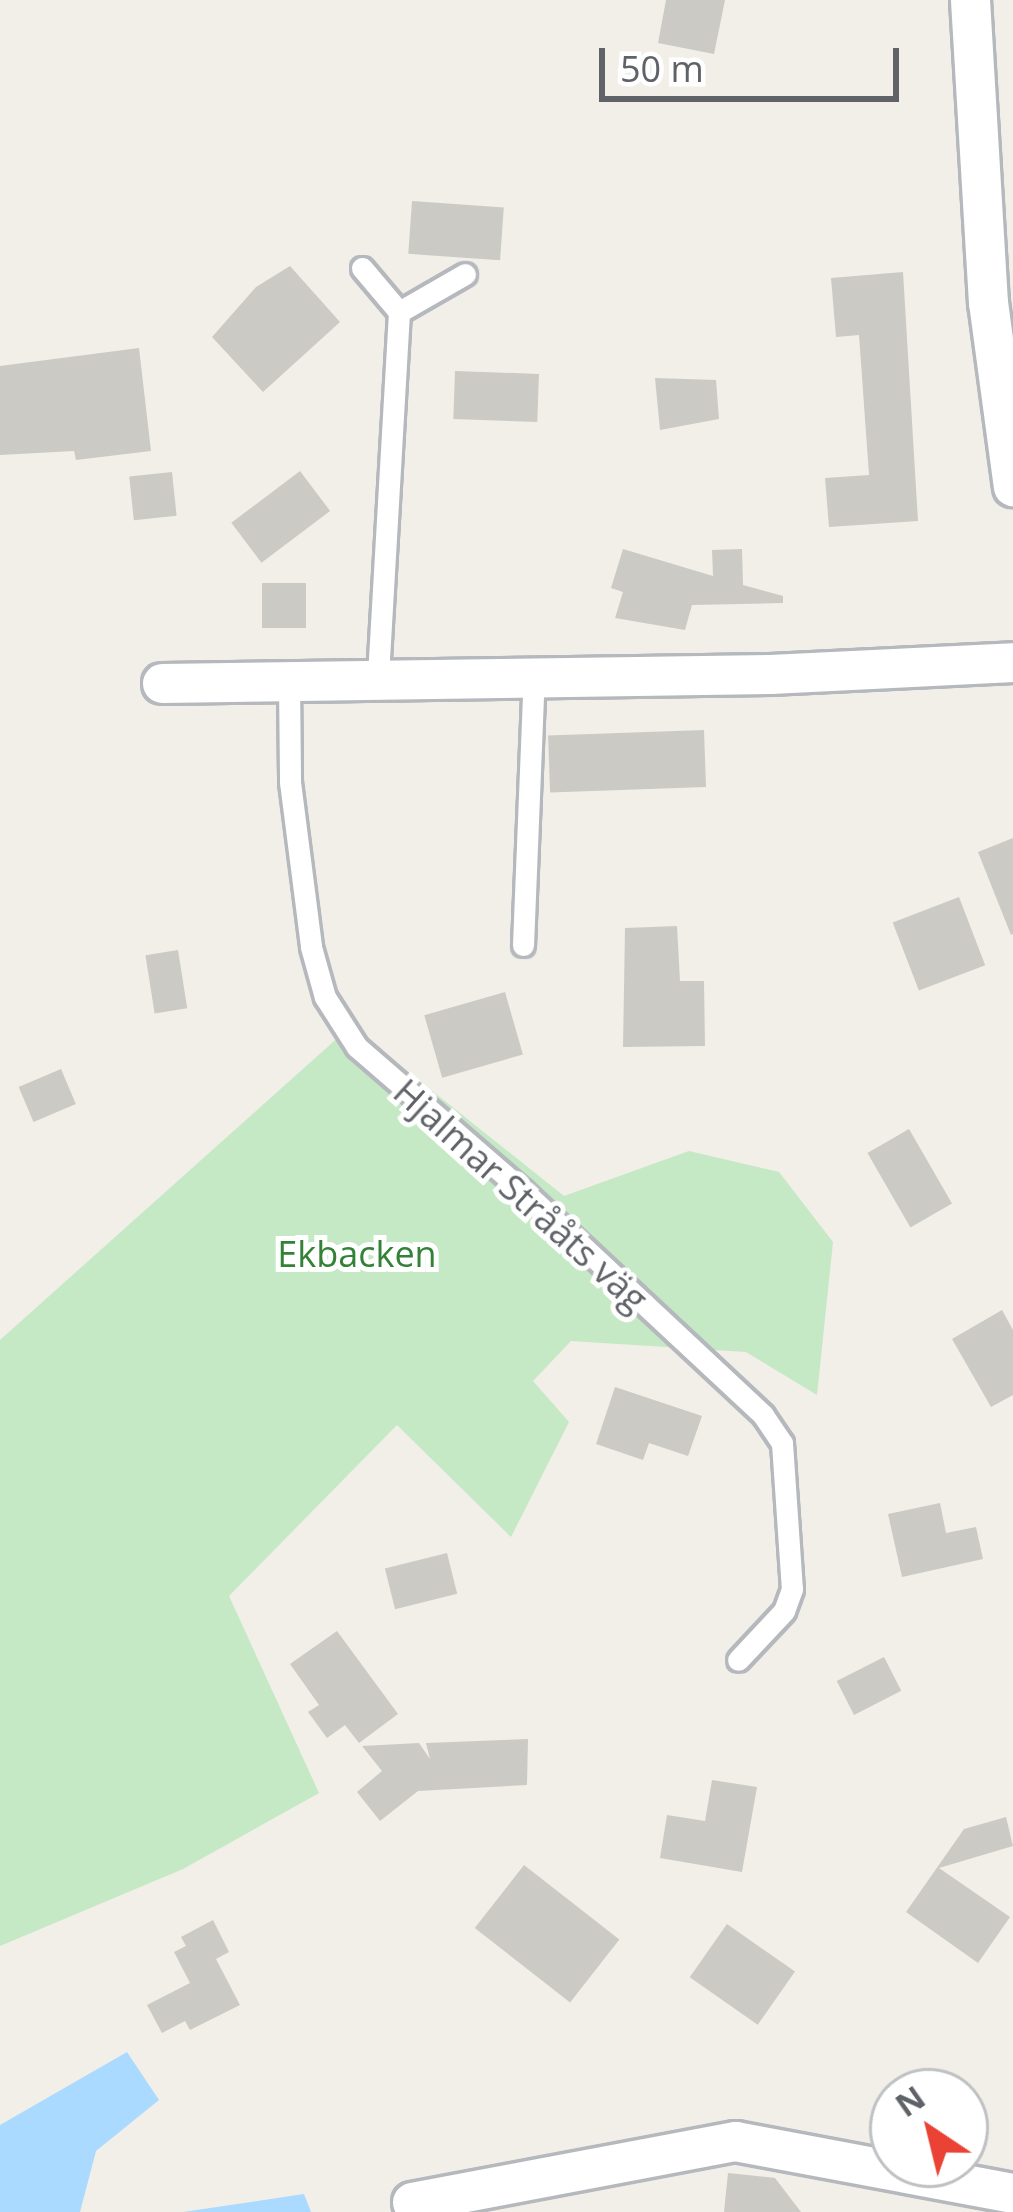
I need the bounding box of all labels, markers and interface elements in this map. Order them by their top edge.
scale bar [605,24,905,98]
text: 50 m [620,44,704,93]
street label: Hjalmar Strååts väg [385,1070,657,1320]
park label: Ekbacken [277,1232,437,1276]
north arrow [869,2068,989,2188]
text: N [886,2074,934,2127]

